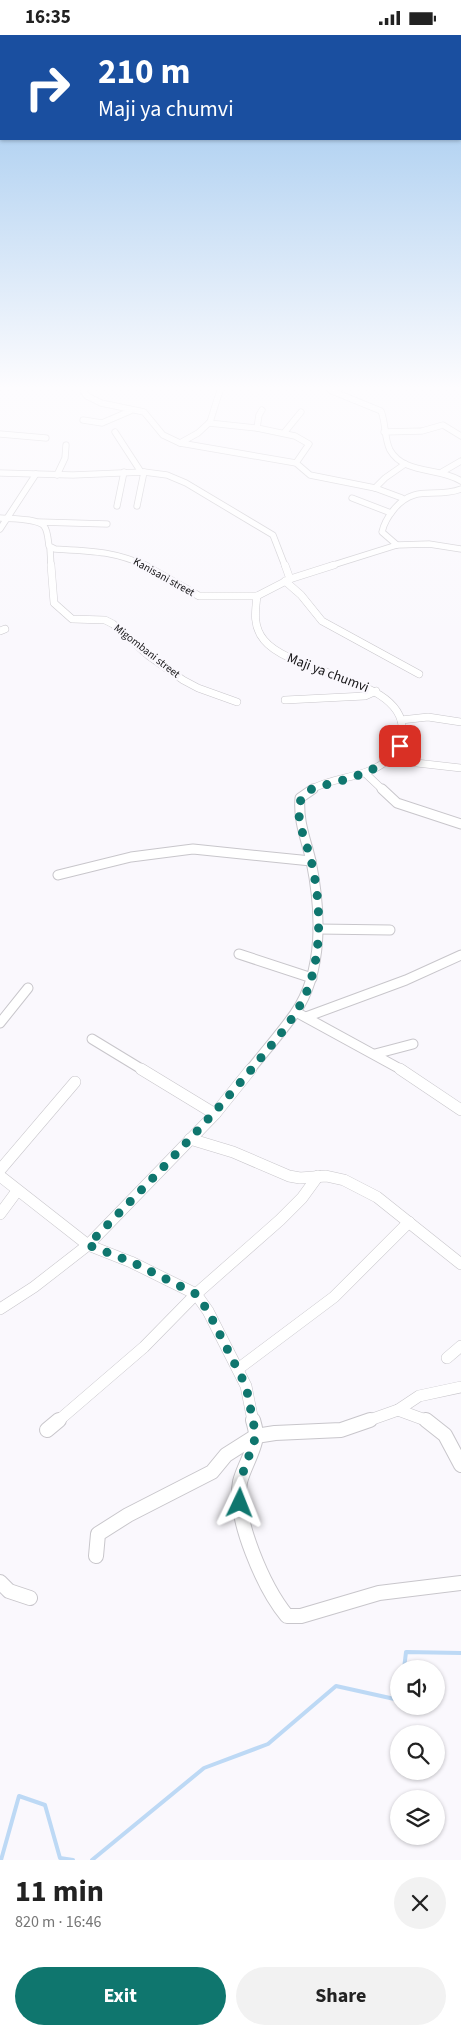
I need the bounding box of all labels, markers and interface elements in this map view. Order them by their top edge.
text: 16:35 [25,4,71,31]
text: 210 m [98,47,190,97]
icon: right [15,55,80,120]
text: Maji ya chumvi [98,93,234,125]
street label: Kanisani street [131,554,198,600]
street label: Migombani street [111,620,183,682]
street label: Maji ya chumvi [284,648,372,698]
pin [379,725,421,767]
icon: arrive [386,732,414,760]
position arrow [213,1476,265,1528]
map controls [390,1660,445,1845]
button: sound [390,1660,445,1715]
button: search [390,1725,445,1780]
button: layers [390,1790,445,1845]
text: 11 min [15,1870,104,1913]
button: close [394,1877,446,1929]
text: 820 m · 16:46 [15,1911,102,1933]
button: Exit [15,1967,226,2025]
button: Share [236,1967,446,2025]

